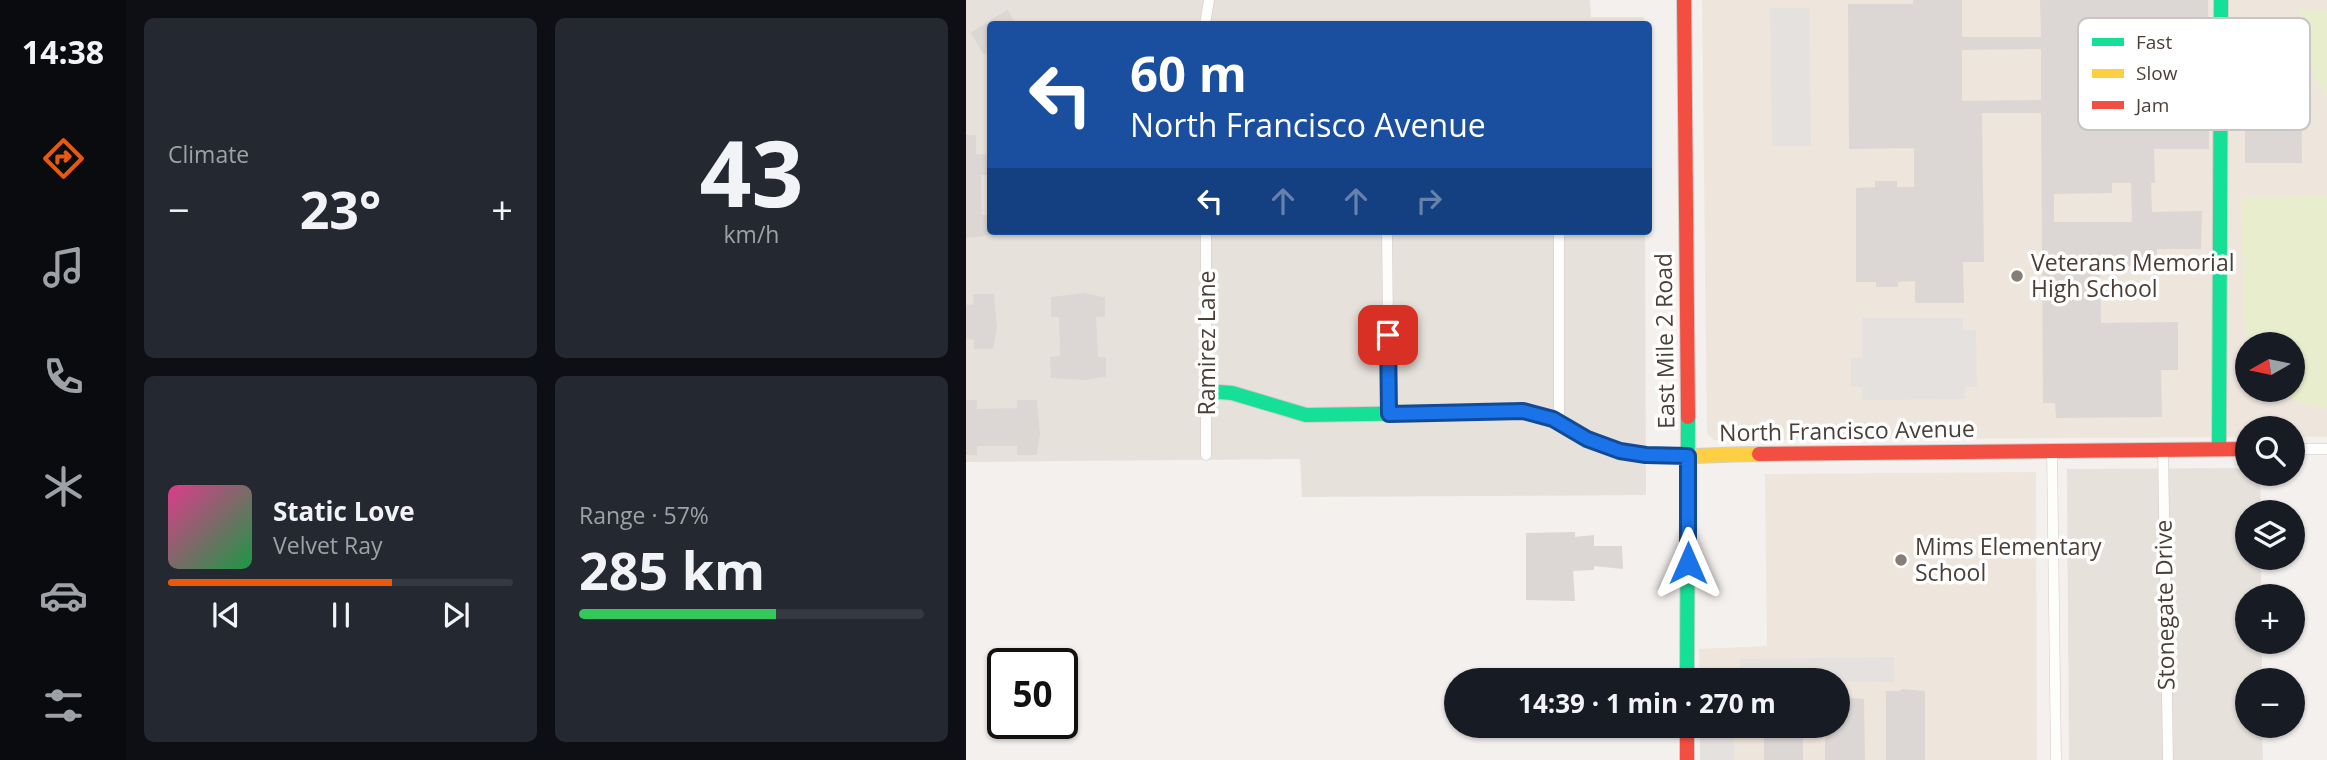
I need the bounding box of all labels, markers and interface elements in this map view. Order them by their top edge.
legend [2078,18,2310,130]
text: Fast [2136,29,2172,55]
text: 14:38 [22,30,104,73]
text: 60 m [1130,40,1247,106]
icon: left [1015,49,1106,140]
text: Slow [2136,60,2178,86]
text: Jam [2134,92,2169,118]
text: North Francisco Avenue [1130,103,1486,146]
text: 43 [699,110,804,234]
icon: directions [39,134,88,183]
text: Climate [168,138,249,170]
text: 23° [300,173,381,244]
icon: left [1191,182,1229,220]
icon: ahead [1264,182,1302,220]
icon: ahead [1337,182,1375,220]
icon: right [1410,182,1448,220]
text: − [168,183,190,235]
text: + [491,183,513,235]
text: km/h [724,218,779,250]
icon: music [39,243,88,292]
place label: Veterans Memorial High School [2031,246,2235,304]
street label: East Mile 2 Road [1646,253,1682,429]
marker: Veterans Memorial High School [2009,268,2025,284]
street label: Ramirez Lane [1190,271,1222,415]
pin [1358,305,1418,365]
icon: arrive [1369,316,1407,354]
north arrow [2235,332,2305,402]
map controls [2235,332,2305,738]
icon: phone [39,352,88,401]
street label: North Francisco Avenue [1719,412,1975,448]
button: search [2235,416,2305,486]
icon: climate [39,462,88,511]
text: Static Love [273,493,415,529]
text: Range · 57% [579,499,709,531]
button: layers [2235,500,2305,570]
street label: Stonegate Drive [2147,520,2181,690]
position arrow [1651,526,1725,600]
text: Velvet Ray [273,529,383,561]
place label: Mims Elementary School [1915,530,2102,588]
text: 285 km [579,534,765,605]
marker: Mims Elementary School [1893,552,1909,568]
icon: car [39,571,88,620]
button: + [2235,584,2305,654]
icon: previous [207,596,245,634]
icon: pause [322,596,360,634]
icon: next [437,596,475,634]
speed limit sign: 50 [987,648,1078,739]
button: − [2235,668,2305,738]
icon: filters [39,681,88,730]
text: 14:39 · 1 min · 270 m [1518,685,1776,721]

